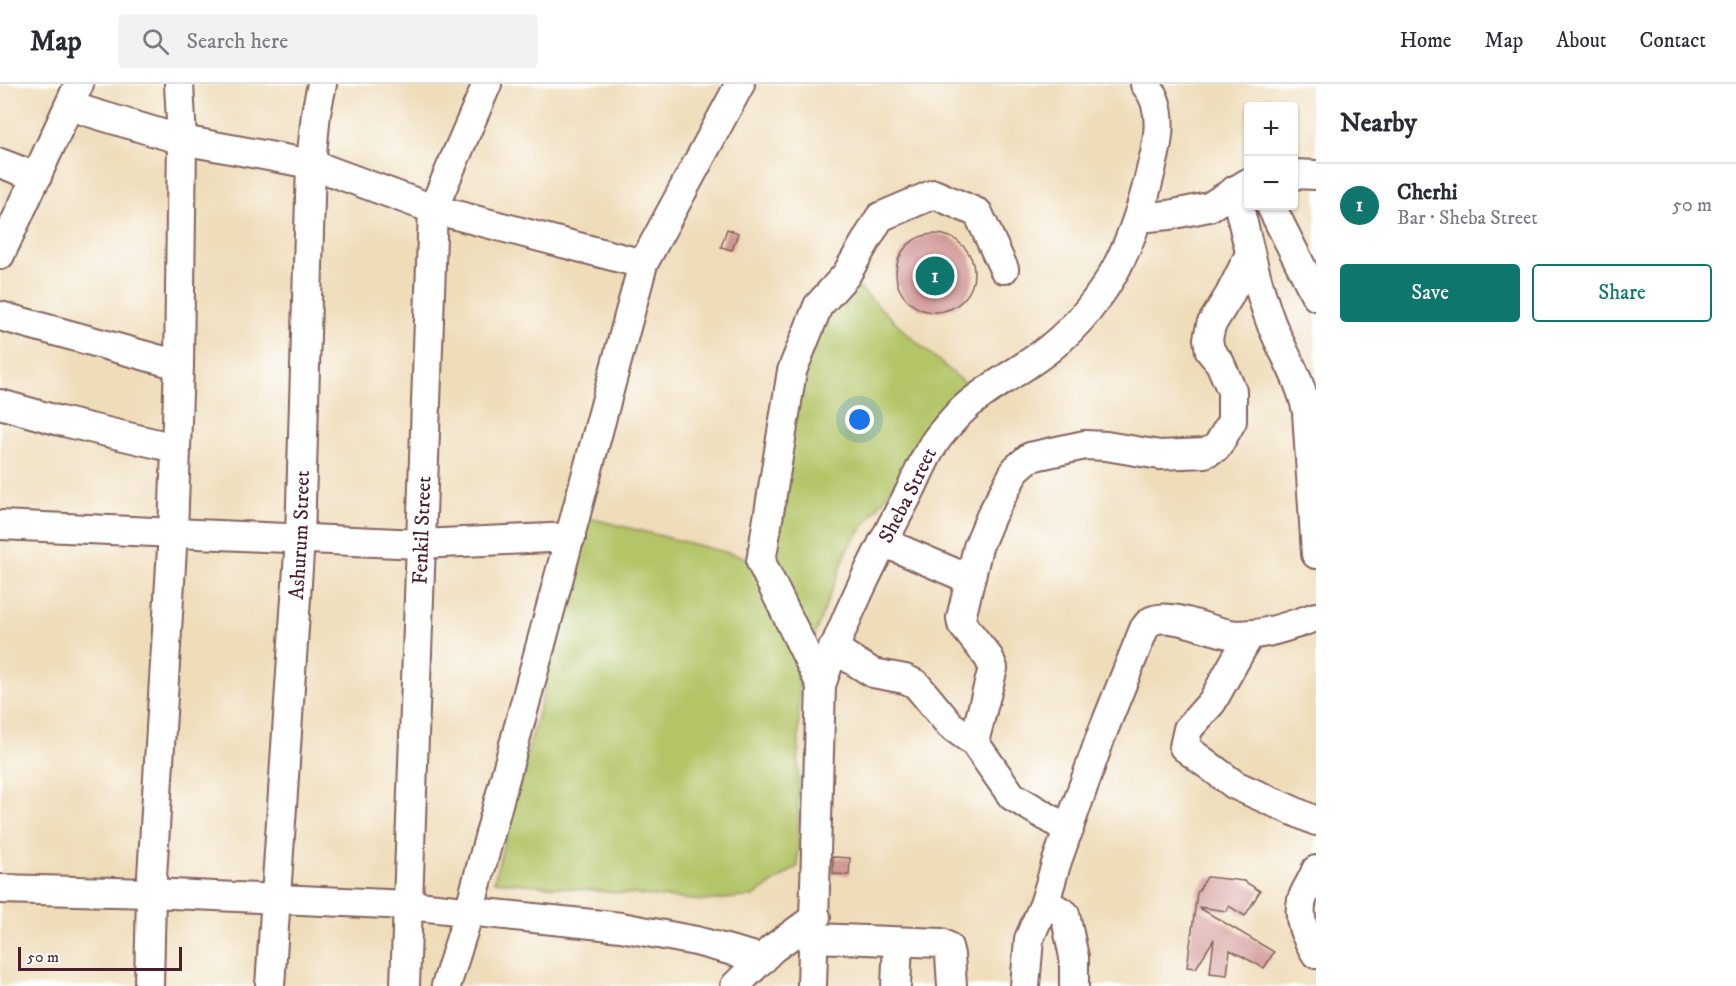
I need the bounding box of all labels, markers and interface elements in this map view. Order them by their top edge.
search box [118,14,538,68]
text: Map [30,24,82,59]
icon: search [139,25,172,58]
text: Search here [187,28,288,55]
text: Home [1400,28,1452,54]
text: Map [1485,28,1523,54]
text: About [1556,28,1607,54]
text: Contact [1640,28,1706,54]
map controls [1244,102,1298,210]
button: + [1244,102,1298,156]
text: Nearby [1340,107,1417,140]
button: − [1244,156,1298,210]
text: Cherhi [1397,179,1458,206]
text: 1 [1356,193,1363,218]
text: 50 m [1672,193,1712,218]
text: Bar · Sheba Street [1397,206,1538,231]
pin: 1 [916,254,954,298]
button: Save [1340,264,1520,322]
button: Share [1532,264,1712,322]
your location [845,405,874,434]
street label: Sheba Street [873,443,943,548]
street label: Ashurum Street [284,470,316,601]
street label: Fenkil Street [407,475,437,585]
scale bar [18,944,182,972]
text: 50 m [27,947,59,967]

